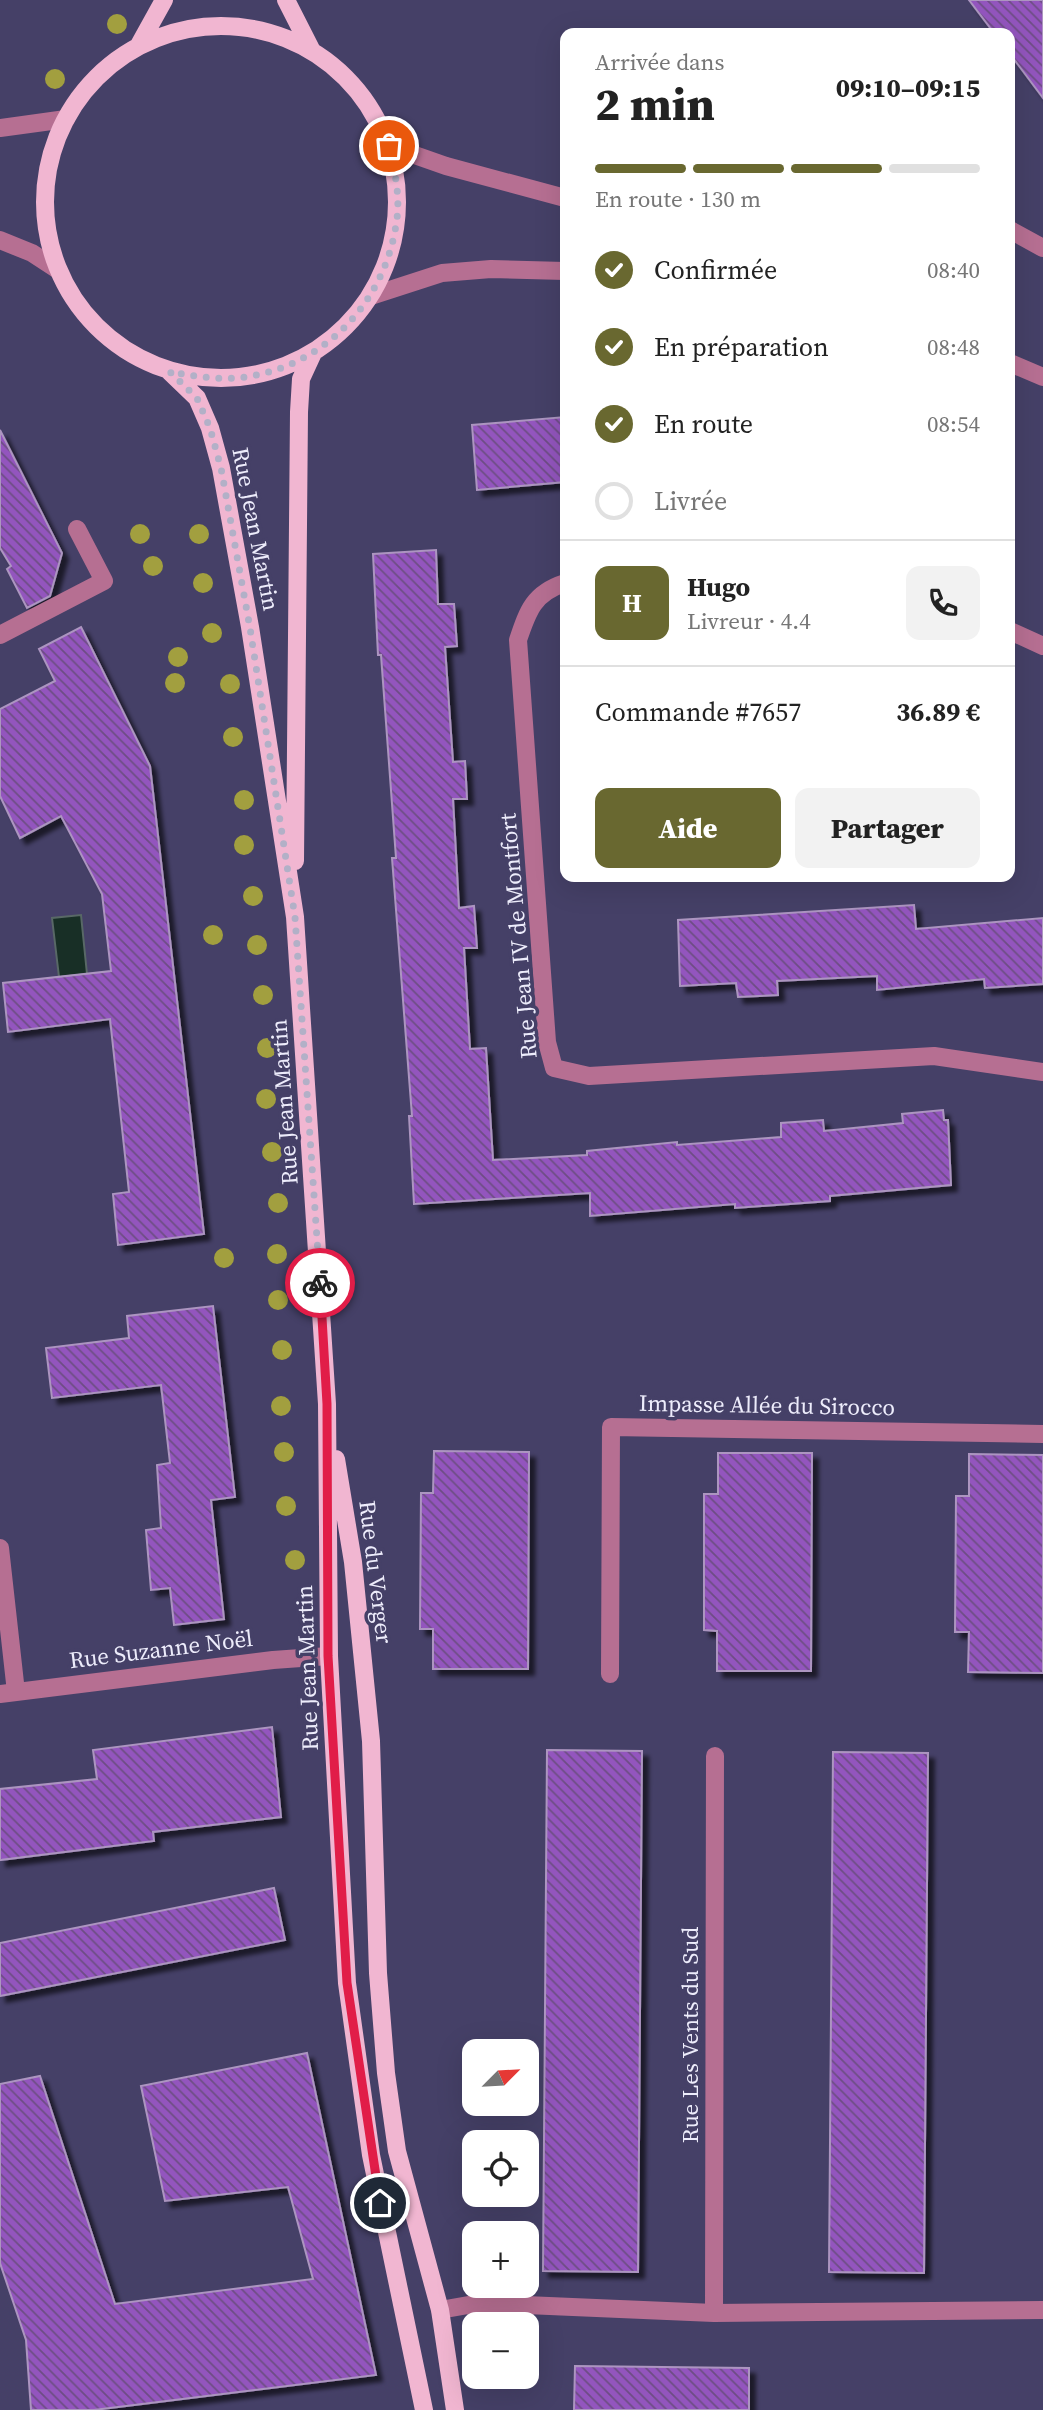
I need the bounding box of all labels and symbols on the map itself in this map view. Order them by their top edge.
pin [359,116,419,176]
street label: Rue Jean Martin [224,445,288,613]
street label: Rue Jean IV de Montfort [491,811,545,1060]
street label: Rue Jean Martin [262,1018,306,1186]
courier [285,1248,355,1318]
street label: Impasse Allée du Sirocco [639,1387,895,1423]
street label: Rue du Verger [351,1499,401,1646]
street label: Rue Jean Martin [288,1585,326,1751]
street label: Rue Suzanne Noël [67,1622,255,1676]
street label: Rue Les Vents du Sud [674,1927,706,2143]
north arrow [462,2039,539,2116]
pin [350,2173,410,2233]

